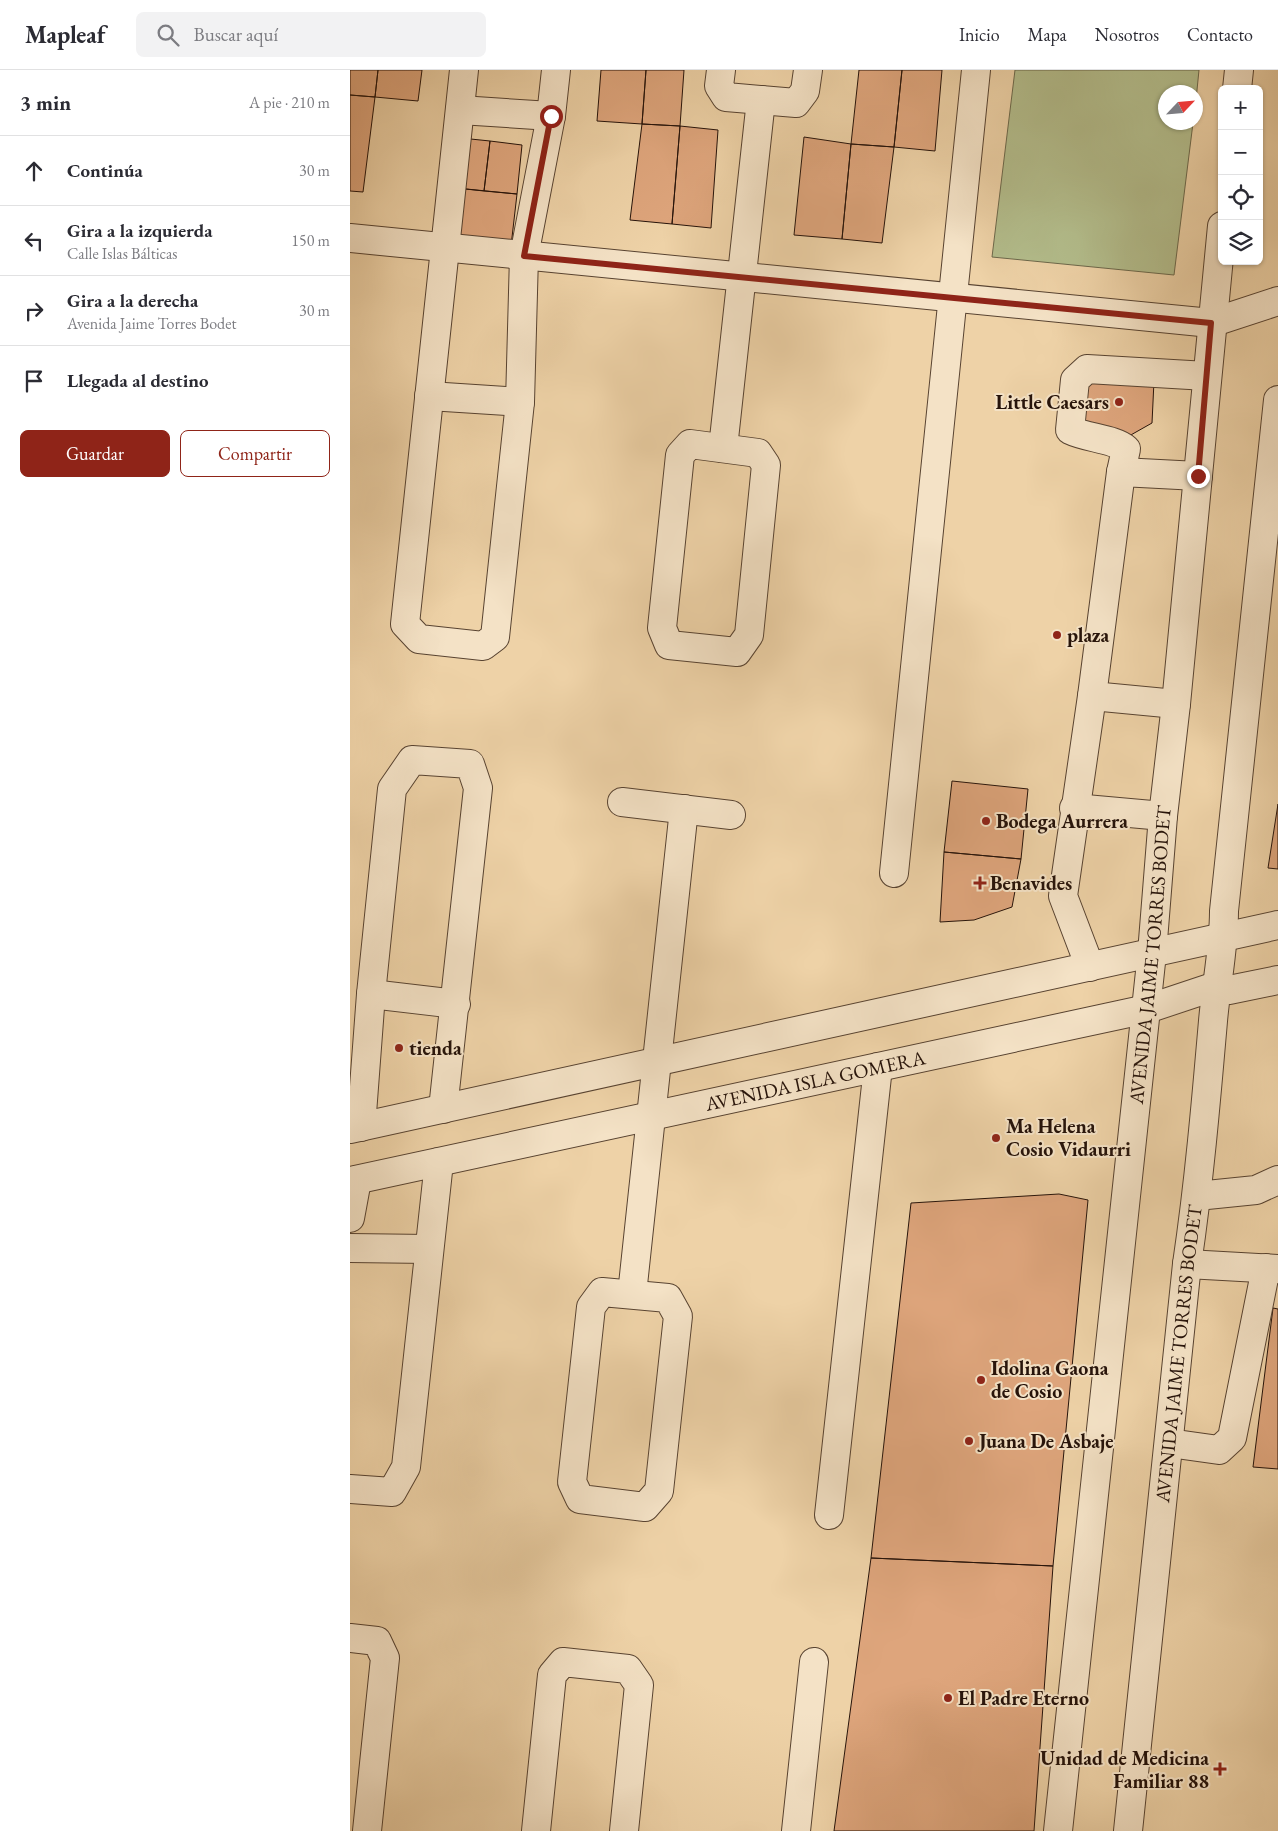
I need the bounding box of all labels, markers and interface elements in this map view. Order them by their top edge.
search box [136,12,486,57]
text: Mapleaf [25,19,106,50]
icon: search [154,21,182,49]
text: Buscar aquí [194,22,278,47]
text: Inicio [959,23,1000,46]
text: Mapa [1028,23,1067,46]
text: Nosotros [1095,23,1159,46]
text: Contacto [1187,23,1253,46]
north arrow [1158,85,1203,130]
map controls [1218,85,1263,265]
button: + [1218,85,1263,130]
text: 3 min [20,89,71,116]
text: A pie · 210 m [249,92,330,113]
route start [540,105,563,128]
button: − [1218,130,1263,175]
icon: ahead [20,157,48,185]
text: Continúa [67,158,143,183]
text: 30 m [299,160,330,181]
button: locate [1218,175,1263,220]
text: Gira a la izquierda [67,218,213,243]
button: layers [1218,220,1263,265]
icon: left [20,227,48,255]
text: 150 m [291,230,330,251]
text: Calle Islas Bálticas [67,243,177,264]
text: Gira a la derecha [67,288,198,313]
icon: right [20,297,48,325]
text: 30 m [299,300,330,321]
text: Avenida Jaime Torres Bodet [67,313,236,334]
icon: arrive [20,367,48,395]
text: Llegada al destino [67,368,209,393]
place label: Little Caesars [995,389,1109,415]
marker: Little Caesars [1113,396,1125,408]
button: Guardar [20,430,170,477]
button: Compartir [180,430,330,477]
route end [1187,465,1210,488]
place label: plaza [1067,622,1110,648]
marker: plaza [1051,629,1063,641]
street label: AVENIDA JAIME TORRES BODET [1123,804,1177,1106]
place label: Bodega Aurrera [996,808,1128,834]
marker: Bodega Aurrera [980,815,992,827]
place label: Benavides [990,870,1072,896]
marker: Benavides [974,877,986,889]
place label: tienda [409,1035,462,1061]
marker: tienda [393,1042,405,1054]
street label: AVENIDA ISLA GOMERA [702,1044,928,1117]
place label: Ma Helena Cosio Vidaurri [1006,1113,1131,1162]
marker: Ma Helena Cosio Vidaurri [990,1132,1002,1144]
street label: AVENIDA JAIME TORRES BODET [1149,1203,1208,1505]
place label: Idolina Gaona de Cosio [991,1355,1109,1404]
marker: Idolina Gaona de Cosio [975,1374,987,1386]
place label: Juana De Asbaje [977,1428,1114,1454]
marker: Juana De Asbaje [963,1435,975,1447]
place label: El Padre Eterno [958,1685,1089,1711]
marker: El Padre Eterno [942,1692,954,1704]
place label: Unidad de Medicina Familiar 88 [1040,1745,1209,1794]
marker: Unidad de Medicina Familiar 88 [1213,1762,1227,1776]

